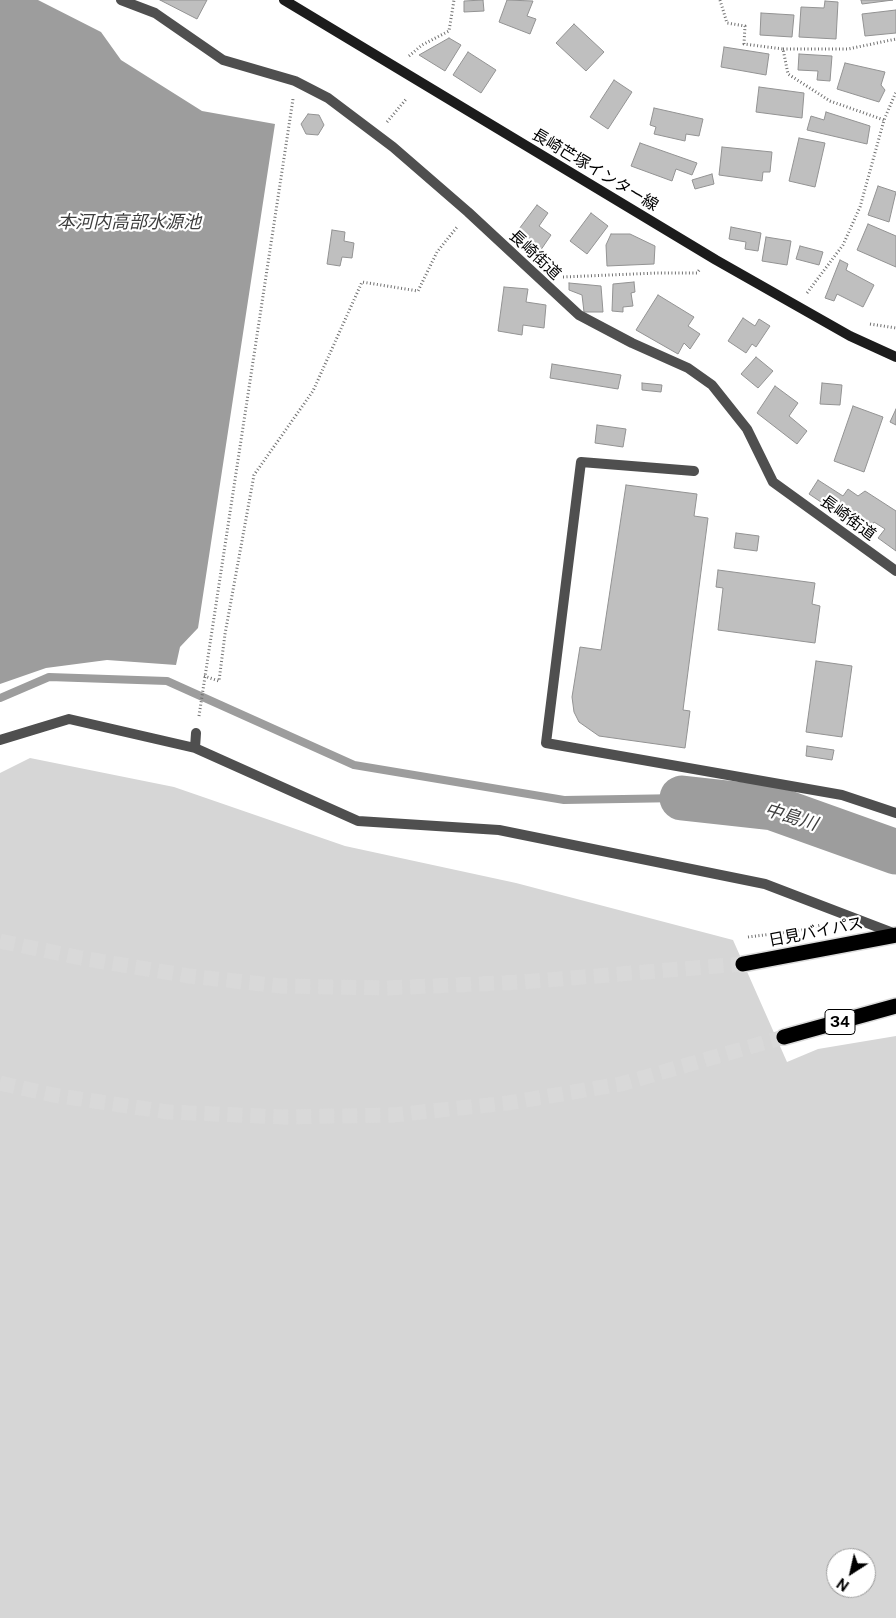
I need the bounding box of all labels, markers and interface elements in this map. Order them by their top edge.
street label: 長崎芒塚インター線 [528,125,662,215]
water label: 本河内高部水源池 [57,211,201,233]
street label: 長崎街道 [505,226,565,284]
street label: 長崎街道 [816,491,880,545]
water label: 中島川 [762,799,820,835]
street label: 日見バイパス [767,913,865,951]
road number: 34 [825,1010,855,1034]
north arrow [826,1548,876,1598]
text: N [834,1575,852,1594]

